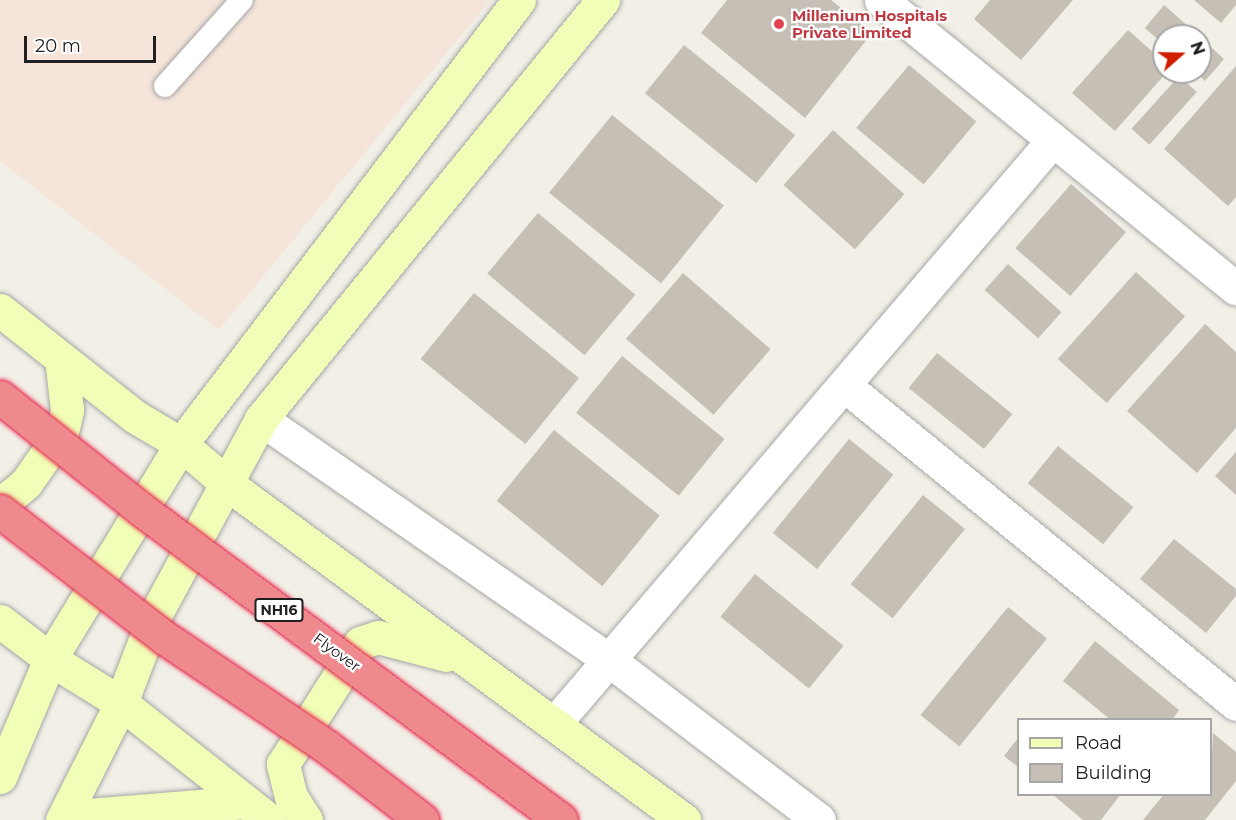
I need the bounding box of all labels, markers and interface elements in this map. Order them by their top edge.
place label: Millenium Hospitals Private Limited [792,6,947,41]
marker: Millenium Hospitals Private Limited [770,15,788,33]
scale bar [27,24,159,62]
north arrow [1152,24,1212,84]
text: 20 m [35,35,81,57]
text: N [1186,39,1209,58]
road number: NH16 [254,599,304,621]
street label: Flyover [310,629,364,675]
legend [1017,718,1212,796]
text: Road [1075,732,1122,754]
text: Building [1075,762,1152,784]

